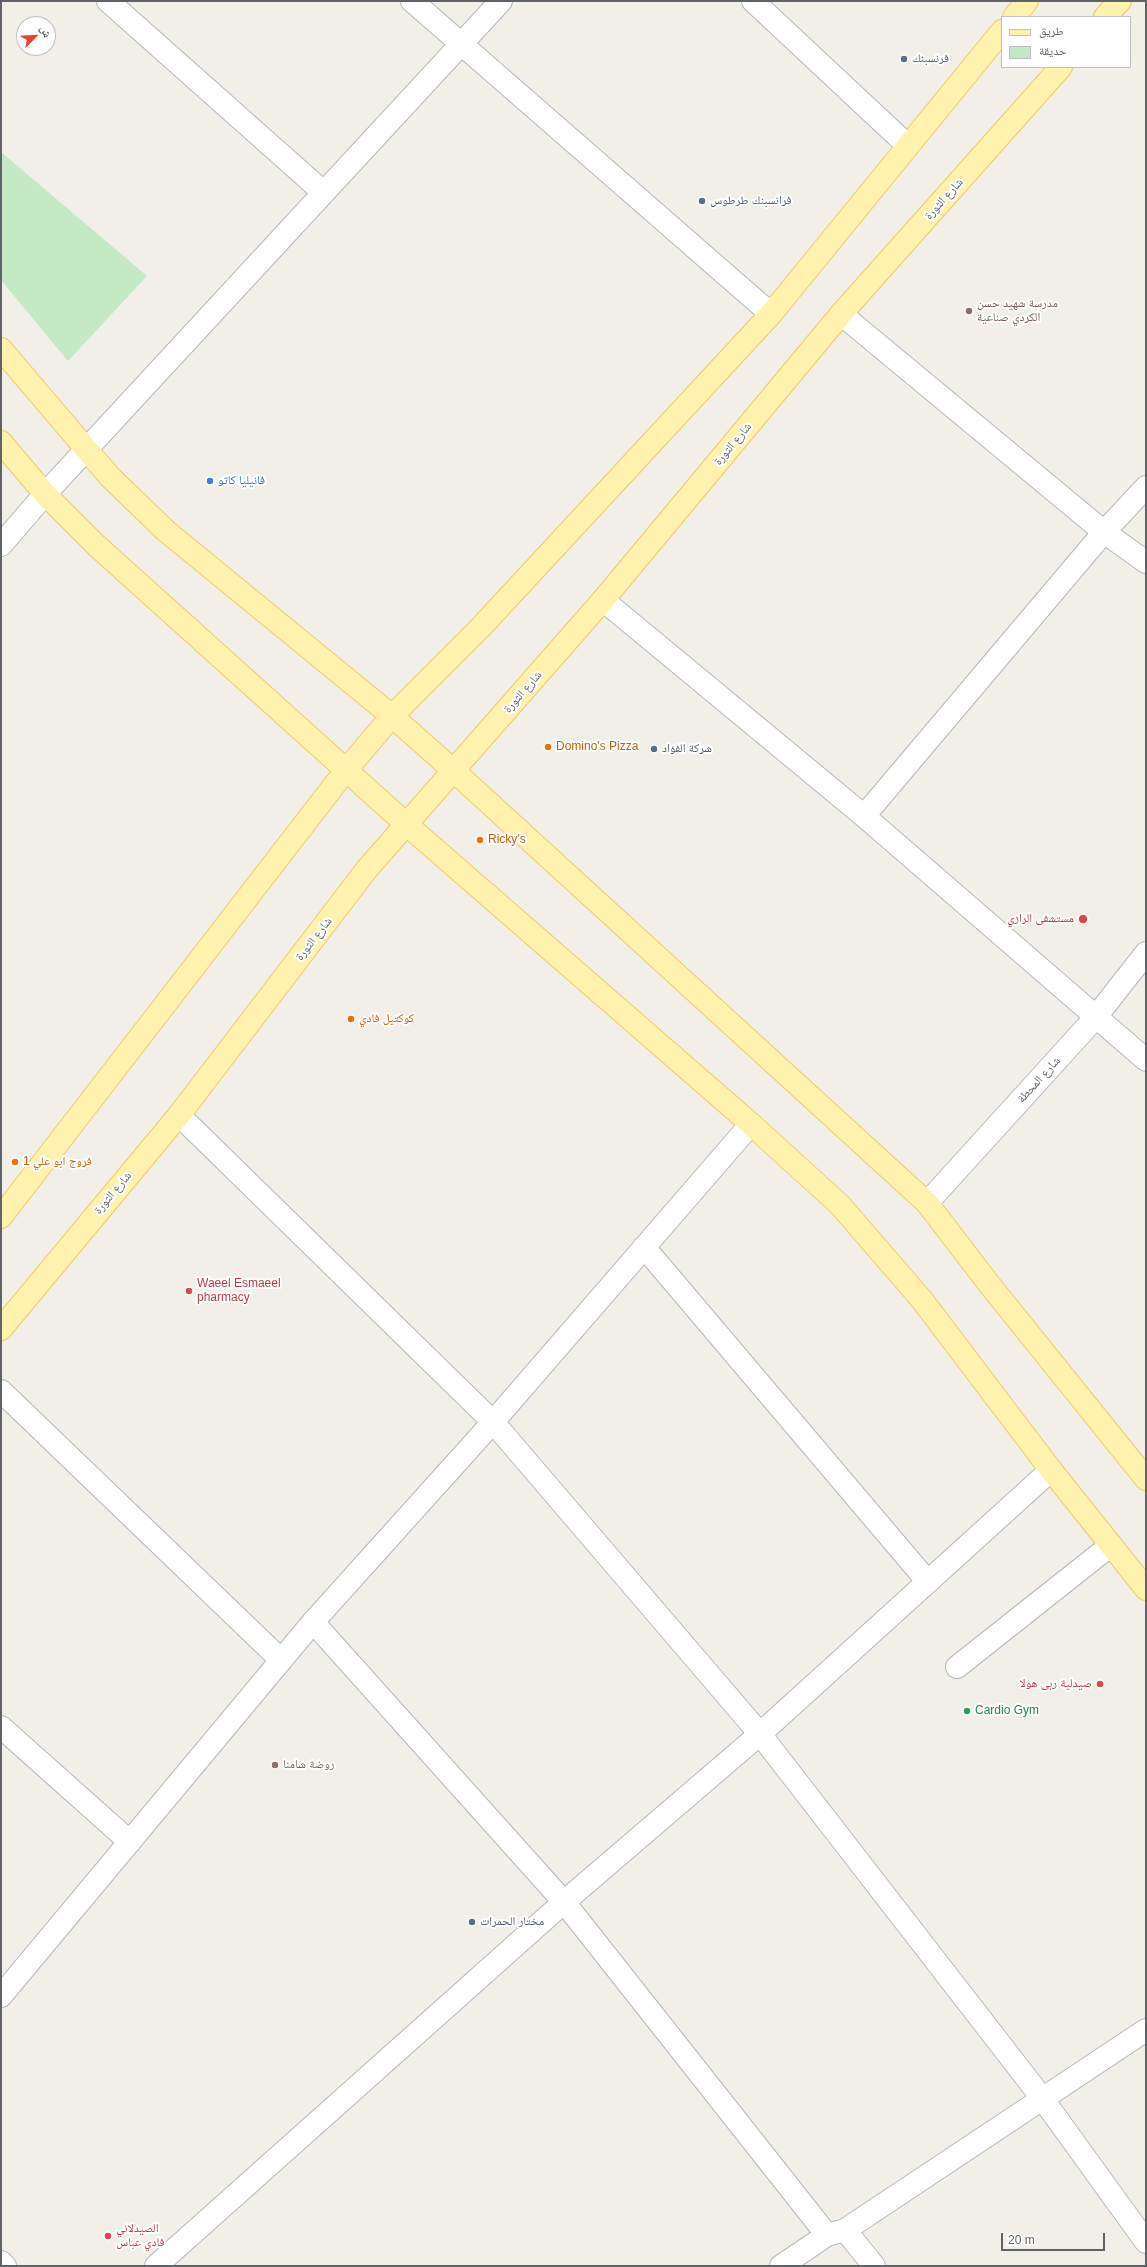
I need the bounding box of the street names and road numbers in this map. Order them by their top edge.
street label: شارع الثورة [922,175,966,223]
street label: شارع الثورة [711,420,755,468]
street label: شارع الثورة [501,668,545,716]
street label: شارع الثورة [293,914,335,964]
street label: شارع المحطة [1014,1054,1064,1106]
street label: شارع الثورة [91,1169,135,1217]

